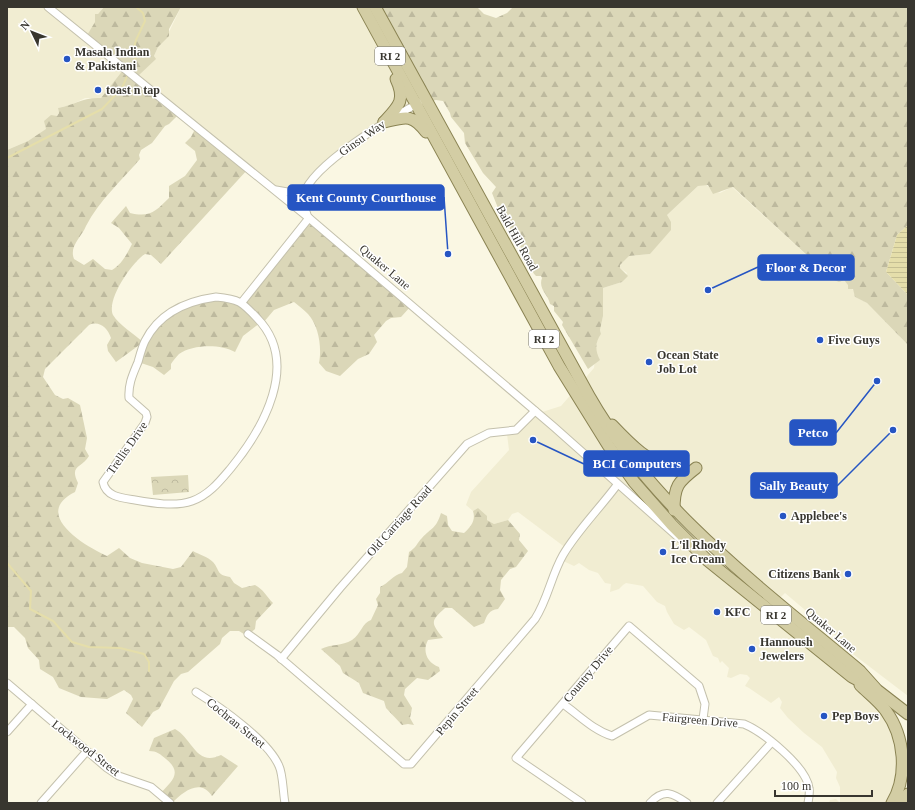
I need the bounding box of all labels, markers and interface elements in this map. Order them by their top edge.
north arrow [12,12,52,52]
text: N [18,18,32,32]
place label: Masala Indian & Pakistani [75,45,150,73]
road number: RI 2 [375,47,405,65]
marker: Masala Indian & Pakistani [62,54,72,64]
place label: toast n tap [106,83,160,97]
marker: toast n tap [93,85,103,95]
street label: Ginsu Way [336,117,388,159]
callout: Kent County Courthouse [288,185,444,210]
text: Kent County Courthouse [296,190,436,205]
street label: Bald Hill Road [493,203,541,273]
street label: Quaker Lane [357,242,413,292]
callout: Floor & Decor [758,255,854,280]
text: Floor & Decor [766,260,847,275]
road number: RI 2 [529,330,559,348]
place label: Five Guys [828,333,880,347]
marker: Five Guys [815,335,825,345]
place label: Ocean State Job Lot [657,348,719,376]
marker: Ocean State Job Lot [644,357,654,367]
street label: Trellis Drive [104,419,150,477]
callout: Petco [790,420,836,445]
text: Petco [798,425,828,440]
callout: BCI Computers [584,451,689,476]
text: BCI Computers [593,456,681,471]
callout: Sally Beauty [751,473,837,498]
text: Sally Beauty [759,478,829,493]
street label: Old Carriage Road [363,483,435,559]
place label: Applebee's [791,509,847,523]
marker: Applebee's [778,511,788,521]
place label: L'il Rhody Ice Cream [671,538,726,566]
marker: L'il Rhody Ice Cream [658,547,668,557]
place label: Citizens Bank [768,567,840,581]
marker: Citizens Bank [843,569,853,579]
place label: KFC [725,605,750,619]
street label: Quaker Lane [803,605,859,655]
road number: RI 2 [761,606,791,624]
marker: KFC [712,607,722,617]
place label: Hannoush Jewelers [760,635,813,663]
street label: Country Drive [560,643,616,705]
marker: Hannoush Jewelers [747,644,757,654]
street label: Pepin Street [433,684,482,738]
street label: Cochran Street [204,695,269,751]
place label: Pep Boys [832,709,879,723]
street label: Fairgreen Drive [661,710,739,730]
marker: Pep Boys [819,711,829,721]
street label: Lockwood Street [49,717,123,779]
scale bar [775,772,872,798]
text: 100 m [781,779,812,793]

